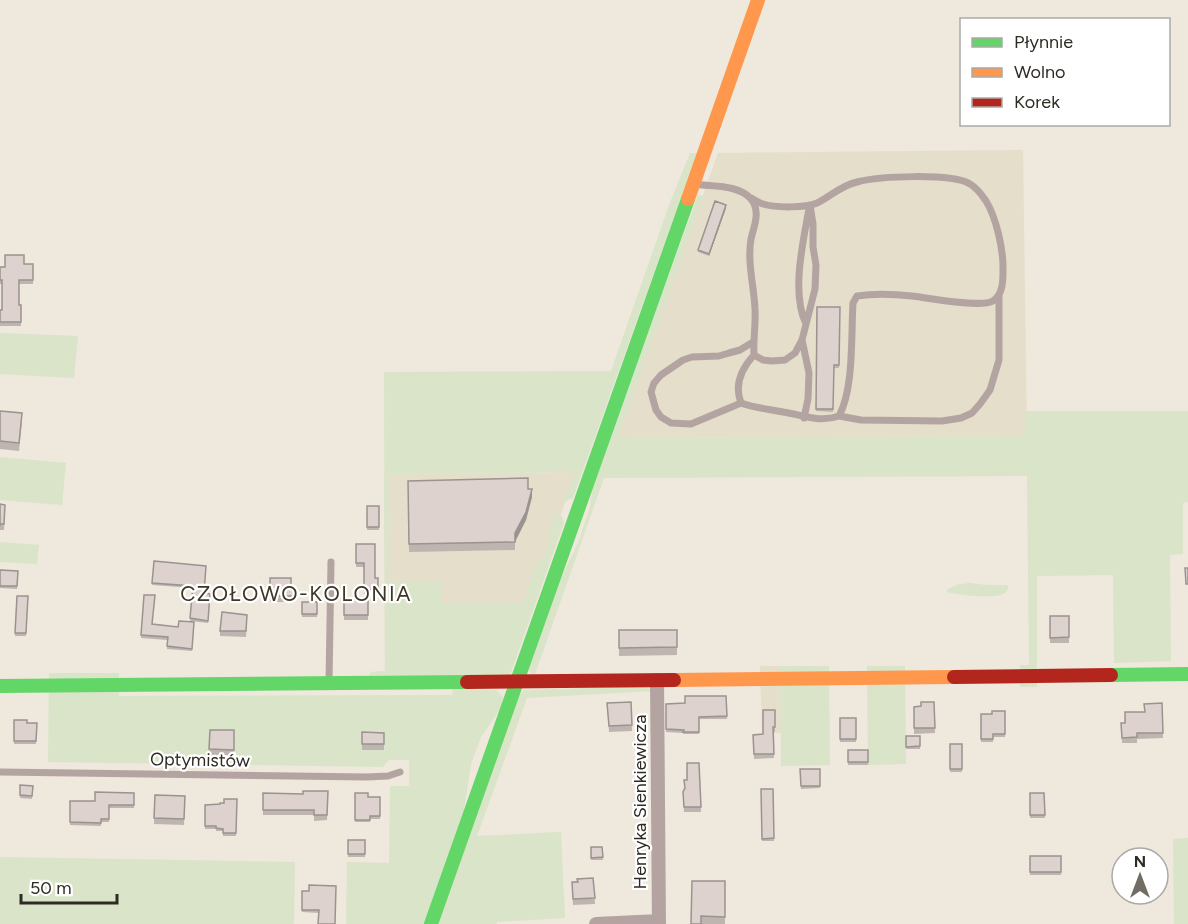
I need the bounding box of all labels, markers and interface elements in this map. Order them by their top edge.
legend [960,18,1170,126]
text: Płynnie [1014,31,1073,53]
text: Wolno [1014,61,1065,83]
text: Korek [1014,91,1060,113]
district label: CZOŁOWO-KOLONIA [180,581,412,606]
street label: Henryka Sienkiewicza [629,715,651,889]
street label: Optymistów [150,748,250,772]
north arrow [1110,846,1170,906]
text: N [1134,852,1146,871]
scale bar [21,867,117,905]
text: 50 m [30,877,72,899]

